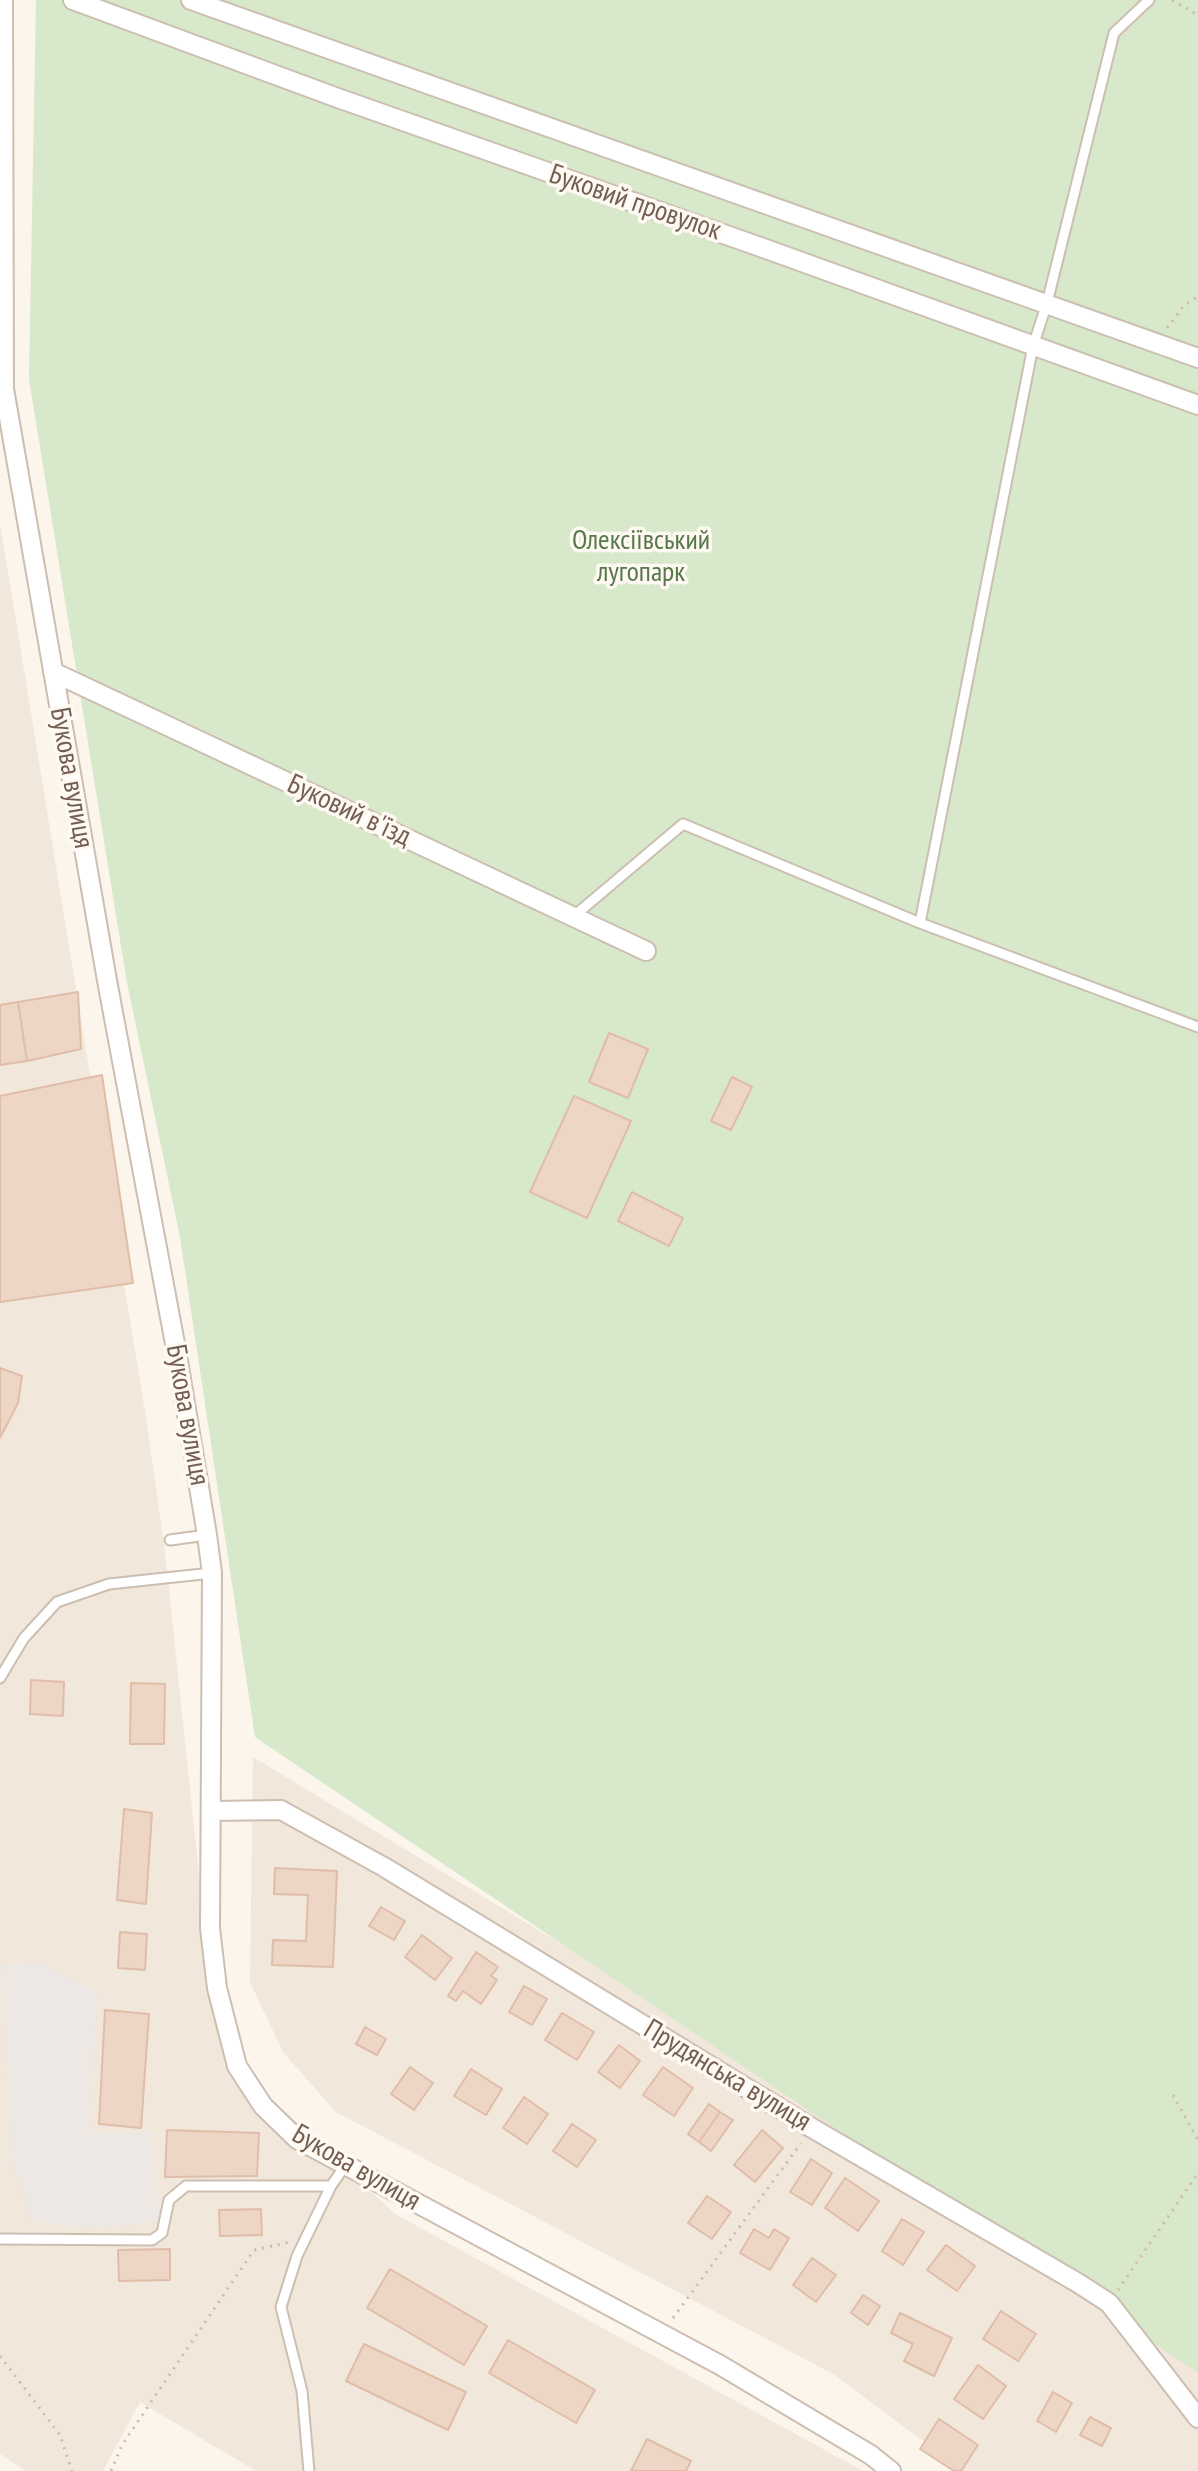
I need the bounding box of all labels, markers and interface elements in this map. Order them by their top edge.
street label: Буковий провулок [545,158,725,248]
park label: Олексіївський лугопарк [572,524,710,590]
street label: Букова вулиця [42,705,100,851]
street label: Буковий в'їзд [282,768,416,854]
street label: Букова вулиця [158,1342,216,1488]
street label: Прудянська вулиця [637,2013,817,2139]
street label: Букова вулиця [286,2118,426,2218]

